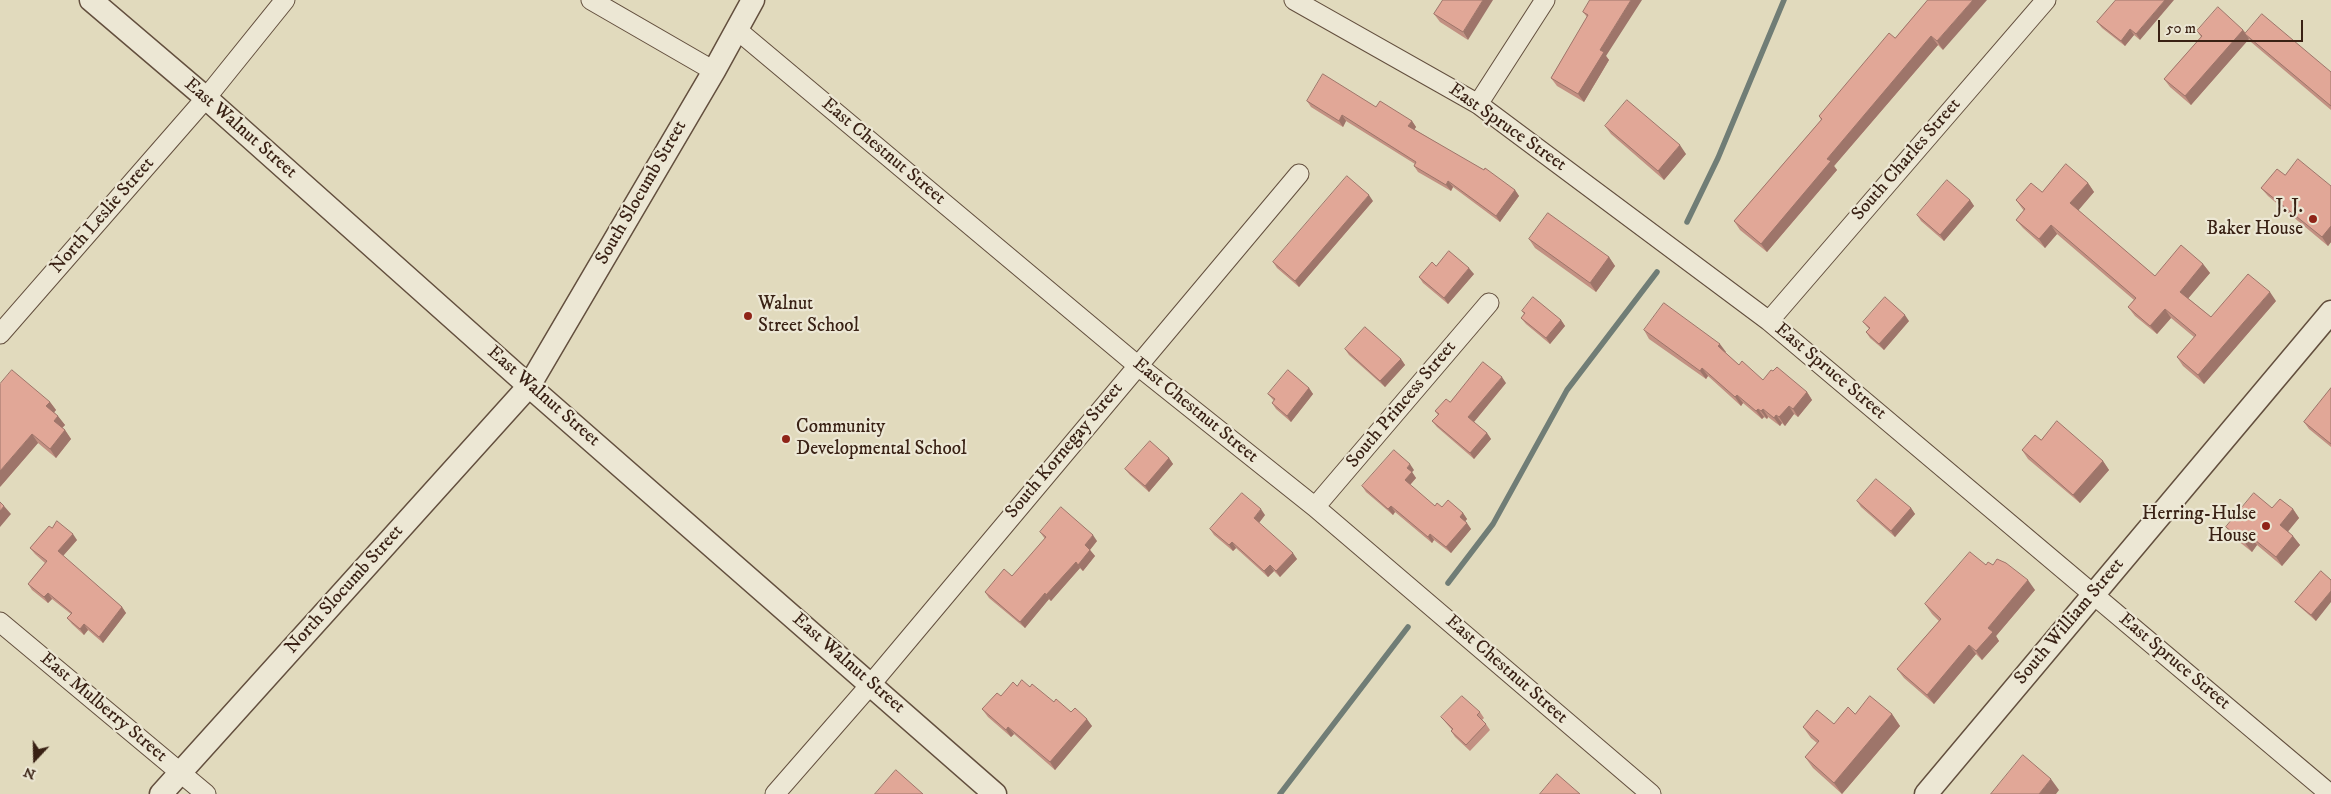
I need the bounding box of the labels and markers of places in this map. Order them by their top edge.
place label: J. J. Baker House [2206,197,2303,241]
marker: J. J. Baker House [2307,213,2319,225]
place label: Walnut Street School [758,294,859,338]
marker: Walnut Street School [742,310,754,322]
place label: Community Developmental School [796,417,967,461]
marker: Community Developmental School [780,433,792,445]
place label: Herring-Hulse House [2142,504,2256,548]
marker: Herring-Hulse House [2260,520,2272,532]

